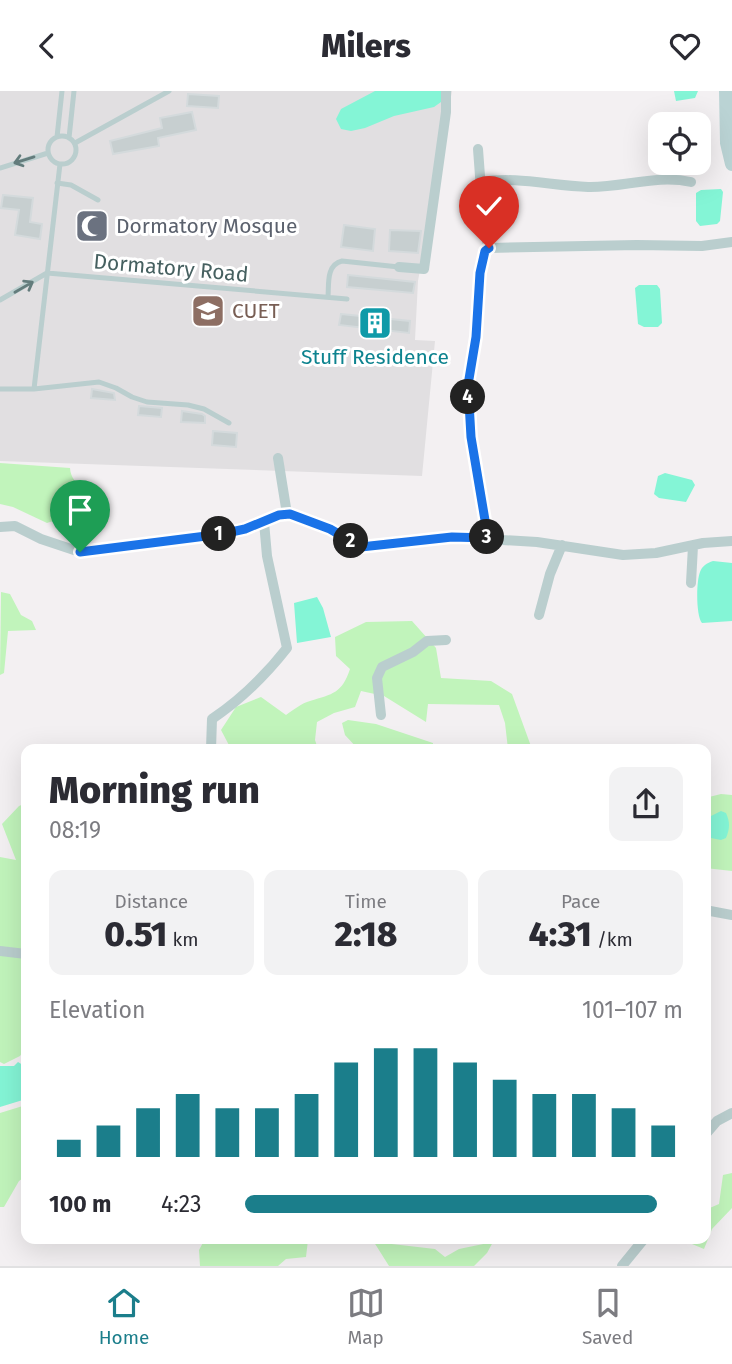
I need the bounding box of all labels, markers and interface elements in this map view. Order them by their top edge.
icon: back [28,27,66,65]
text: Milers [321,27,411,65]
icon: heart [666,27,704,65]
map controls [648,112,711,175]
button: locate [648,112,711,175]
one-way arrow [13,155,35,168]
pin [459,176,519,248]
icon: check [470,187,508,225]
mosque icon: Dormatory Mosque [73,207,111,245]
place label: Dormatory Mosque [116,213,297,239]
street label: Dormatory Road [93,248,249,288]
one-way arrow [13,279,33,293]
school or university icon: CUET [189,292,227,330]
place label: CUET [232,298,280,324]
building icon: Stuff Residence [356,304,394,342]
place label: Stuff Residence [301,344,449,370]
pin: 4 [450,379,486,415]
text: 4 [462,385,473,408]
pin [50,480,110,552]
icon: arrive [61,491,99,529]
pin: 1 [202,517,236,551]
pin: 3 [470,519,504,555]
text: 1 [214,522,223,545]
pin: 2 [334,524,368,559]
text: 3 [482,525,491,548]
text: 2 [346,529,355,552]
text: Morning run [49,767,260,813]
button: share [609,767,683,841]
text: 08:19 [49,816,101,844]
text: Distance [114,890,188,913]
text: Time [345,890,387,913]
text: Pace [561,890,600,913]
text: 0.51 [104,913,167,955]
text: 2:18 [335,913,397,955]
text: 4:31 [529,913,592,955]
text: km [167,928,198,951]
text: /km [592,928,633,951]
text: Elevation [49,996,145,1024]
text: 101–107 m [582,996,683,1024]
text: 100 m [49,1190,111,1218]
text: 4:23 [161,1190,202,1218]
tab: Home [99,1284,149,1349]
tab: Map [347,1284,385,1349]
tab: Saved [582,1284,633,1349]

